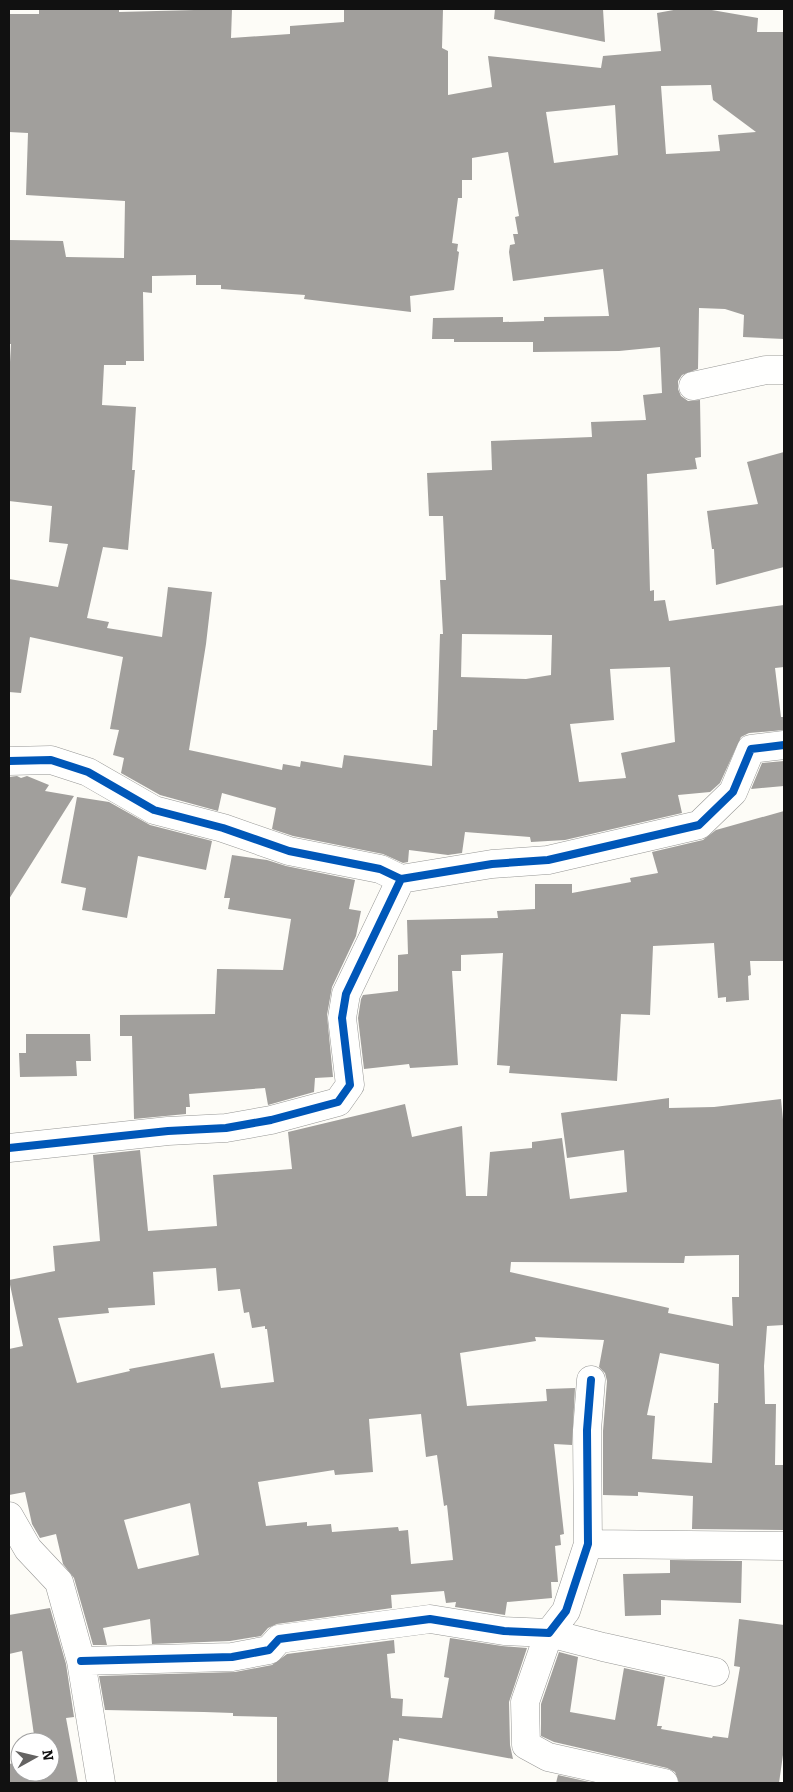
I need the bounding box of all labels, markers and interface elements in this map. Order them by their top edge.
north arrow [10,1732,60,1782]
text: N [38,1749,57,1762]

